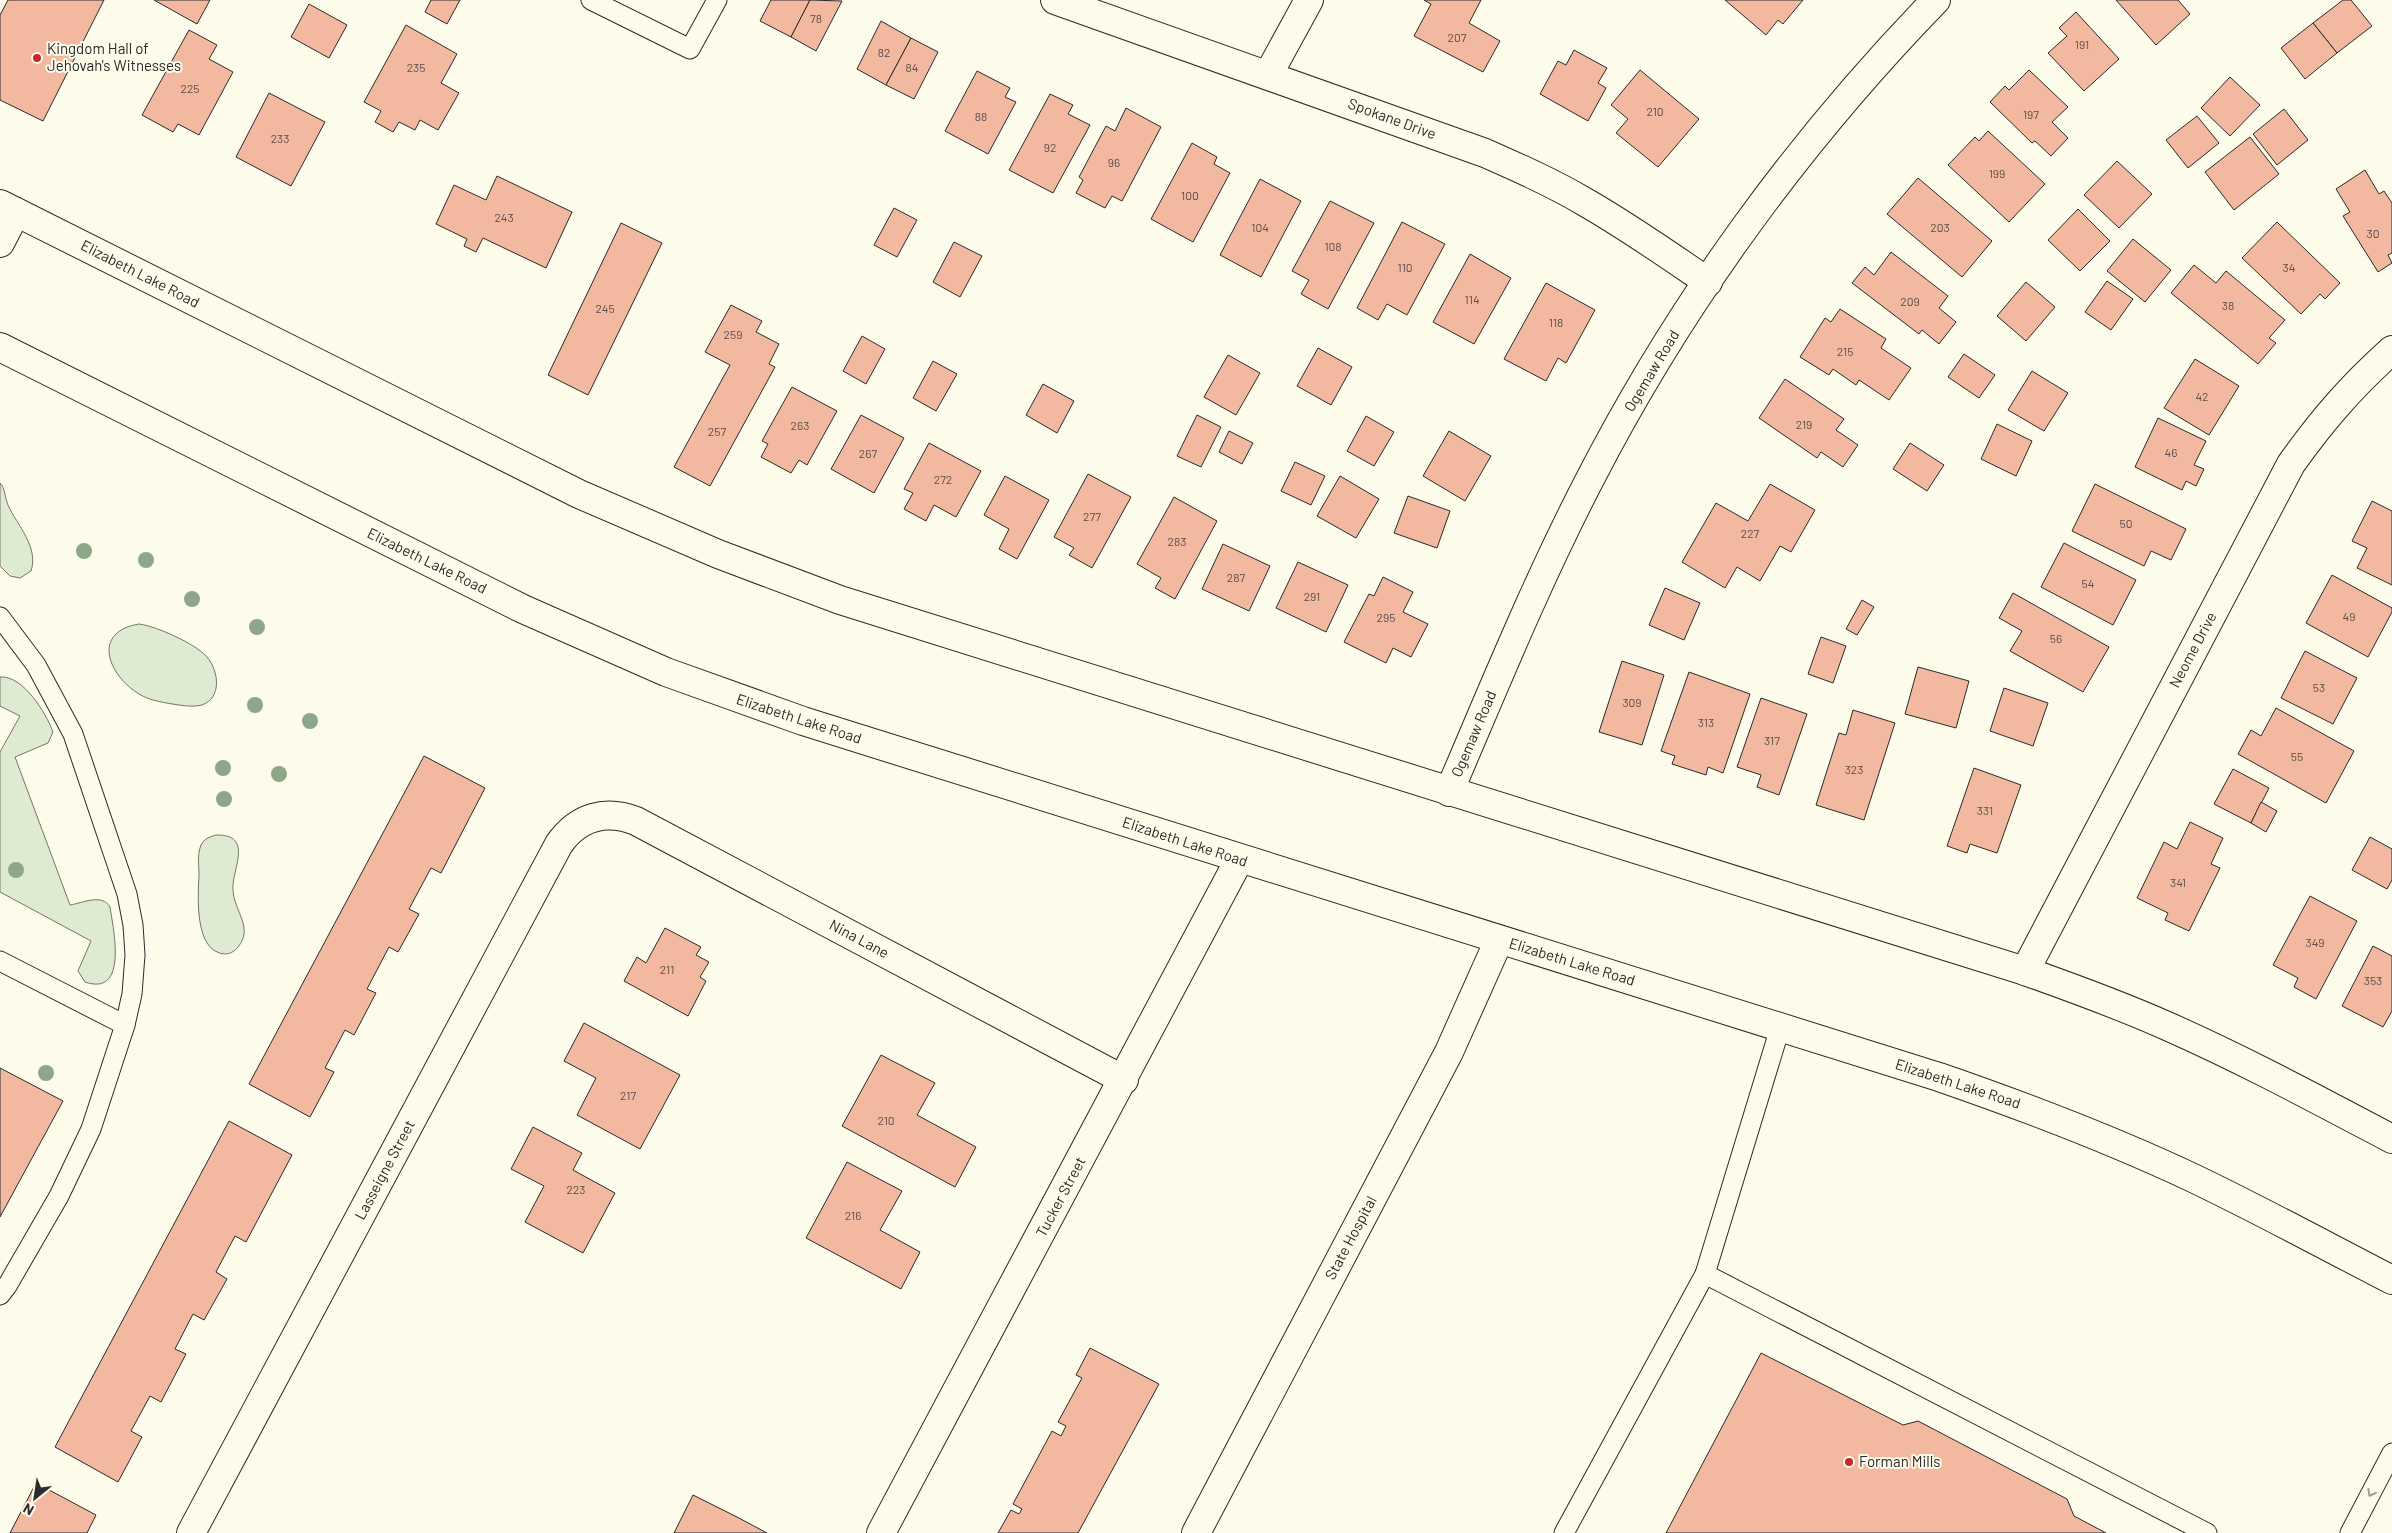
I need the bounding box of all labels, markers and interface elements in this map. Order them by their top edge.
house number: 78 [810,11,822,25]
house number: 207 [1448,30,1467,44]
house number: 191 [2075,37,2089,51]
place label: Kingdom Hall of Jehovah's Witnesses [47,39,181,74]
house number: 82 [878,45,890,59]
marker: Kingdom Hall of Jehovah's Witnesses [31,52,43,64]
house number: 235 [407,60,425,74]
house number: 84 [906,60,918,74]
house number: 225 [180,81,200,95]
street label: Spokane Drive [1346,94,1439,142]
house number: 210 [1646,104,1664,118]
house number: 197 [2023,107,2039,121]
house number: 88 [975,109,987,123]
house number: 233 [271,131,289,145]
house number: 92 [1044,140,1056,154]
house number: 96 [1108,155,1120,169]
house number: 199 [1989,166,2005,180]
house number: 100 [1181,188,1199,202]
house number: 243 [494,210,514,224]
house number: 104 [1251,220,1269,234]
house number: 203 [1930,220,1950,234]
house number: 30 [2367,226,2379,240]
street label: Elizabeth Lake Road [78,235,203,311]
house number: 108 [1324,239,1342,253]
house number: 110 [1397,260,1413,274]
house number: 34 [2283,260,2295,274]
house number: 114 [1464,292,1480,306]
house number: 209 [1900,294,1920,308]
house number: 38 [2222,298,2234,312]
house number: 245 [595,301,615,315]
house number: 118 [1549,315,1563,329]
street label: Ogemaw Road [1620,326,1683,415]
house number: 259 [724,327,742,341]
house number: 215 [1837,344,1853,358]
house number: 42 [2195,389,2209,403]
house number: 219 [1796,417,1812,431]
house number: 263 [791,418,809,432]
house number: 257 [708,424,726,438]
house number: 46 [2165,445,2177,459]
house number: 267 [859,446,877,460]
house number: 272 [934,472,952,486]
house number: 277 [1083,509,1101,523]
house number: 50 [2120,516,2132,530]
street label: Elizabeth Lake Road [365,523,490,597]
house number: 227 [1741,526,1760,540]
house number: 283 [1168,534,1186,548]
house number: 287 [1227,570,1245,584]
house number: 54 [2082,576,2094,590]
house number: 291 [1304,589,1320,603]
street label: Neome Drive [2165,609,2220,690]
house number: 49 [2343,609,2355,623]
house number: 295 [1377,610,1395,624]
house number: 56 [2050,631,2062,645]
house number: 53 [2313,680,2325,694]
street label: Ogemaw Road [1447,688,1499,780]
street label: Elizabeth Lake Road [734,689,864,747]
house number: 309 [1622,695,1642,709]
house number: 313 [1698,715,1714,729]
house number: 317 [1764,733,1780,747]
house number: 55 [2291,749,2303,763]
house number: 323 [1845,762,1863,776]
house number: 331 [1977,803,1993,817]
street label: Elizabeth Lake Road [1120,812,1250,870]
house number: 341 [2170,875,2186,889]
street label: Nina Lane [827,915,892,961]
street label: Elizabeth Lake Road [1507,933,1637,989]
house number: 349 [2305,935,2325,949]
house number: 211 [660,962,674,976]
house number: 353 [2364,973,2382,987]
street label: Elizabeth Lake Road [1893,1054,2023,1112]
house number: 217 [620,1088,636,1102]
house number: 210 [877,1113,895,1127]
street label: Lasseigne Street [350,1117,418,1222]
street label: Tucker Street [1031,1153,1089,1240]
house number: 223 [567,1182,585,1196]
street label: State Hospital [1321,1193,1380,1282]
house number: 216 [845,1208,861,1222]
place label: Forman Mills [1859,1452,1940,1470]
marker: Forman Mills [1843,1456,1855,1468]
north arrow [10,1473,60,1523]
one-way arrow [2367,1488,2377,1497]
text: N [20,1500,37,1519]

